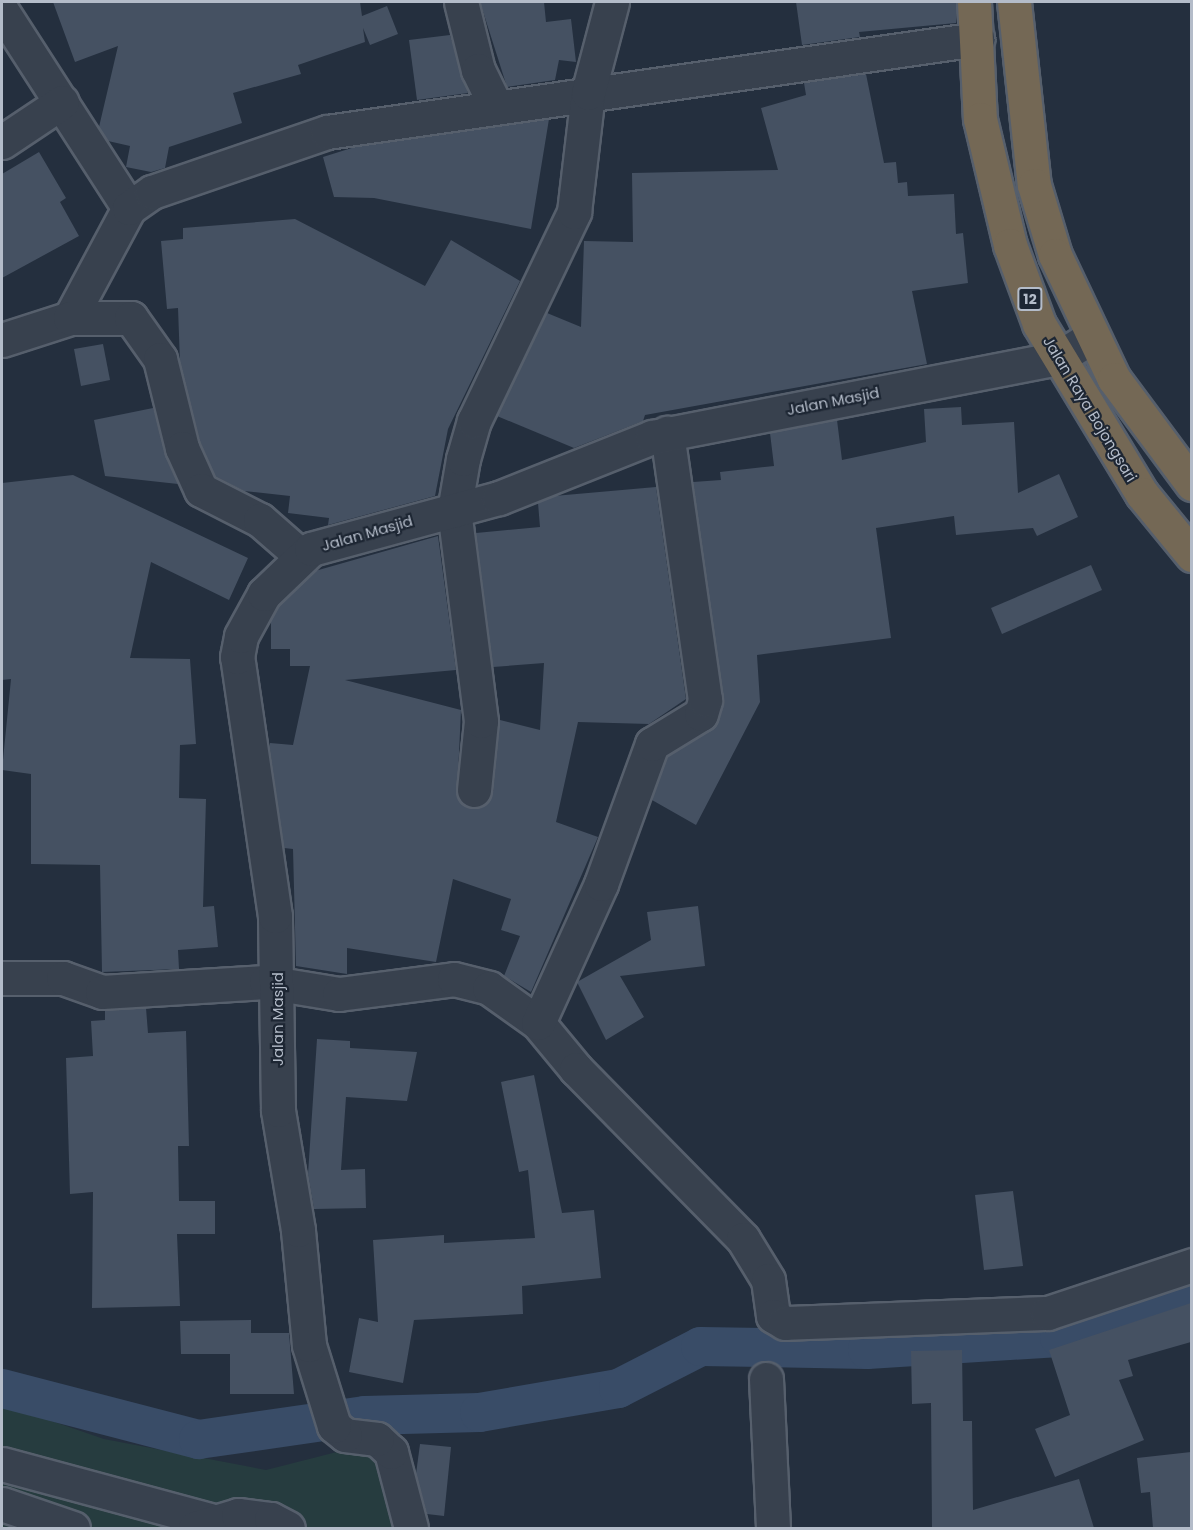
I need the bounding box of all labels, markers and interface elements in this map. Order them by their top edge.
road number: 12 [1016,288,1044,310]
street label: Jalan Raya Bojongsari [1039,333,1141,485]
street label: Jalan Masjid [785,383,881,419]
street label: Jalan Masjid [319,511,415,555]
street label: Jalan Masjid [269,972,287,1066]

